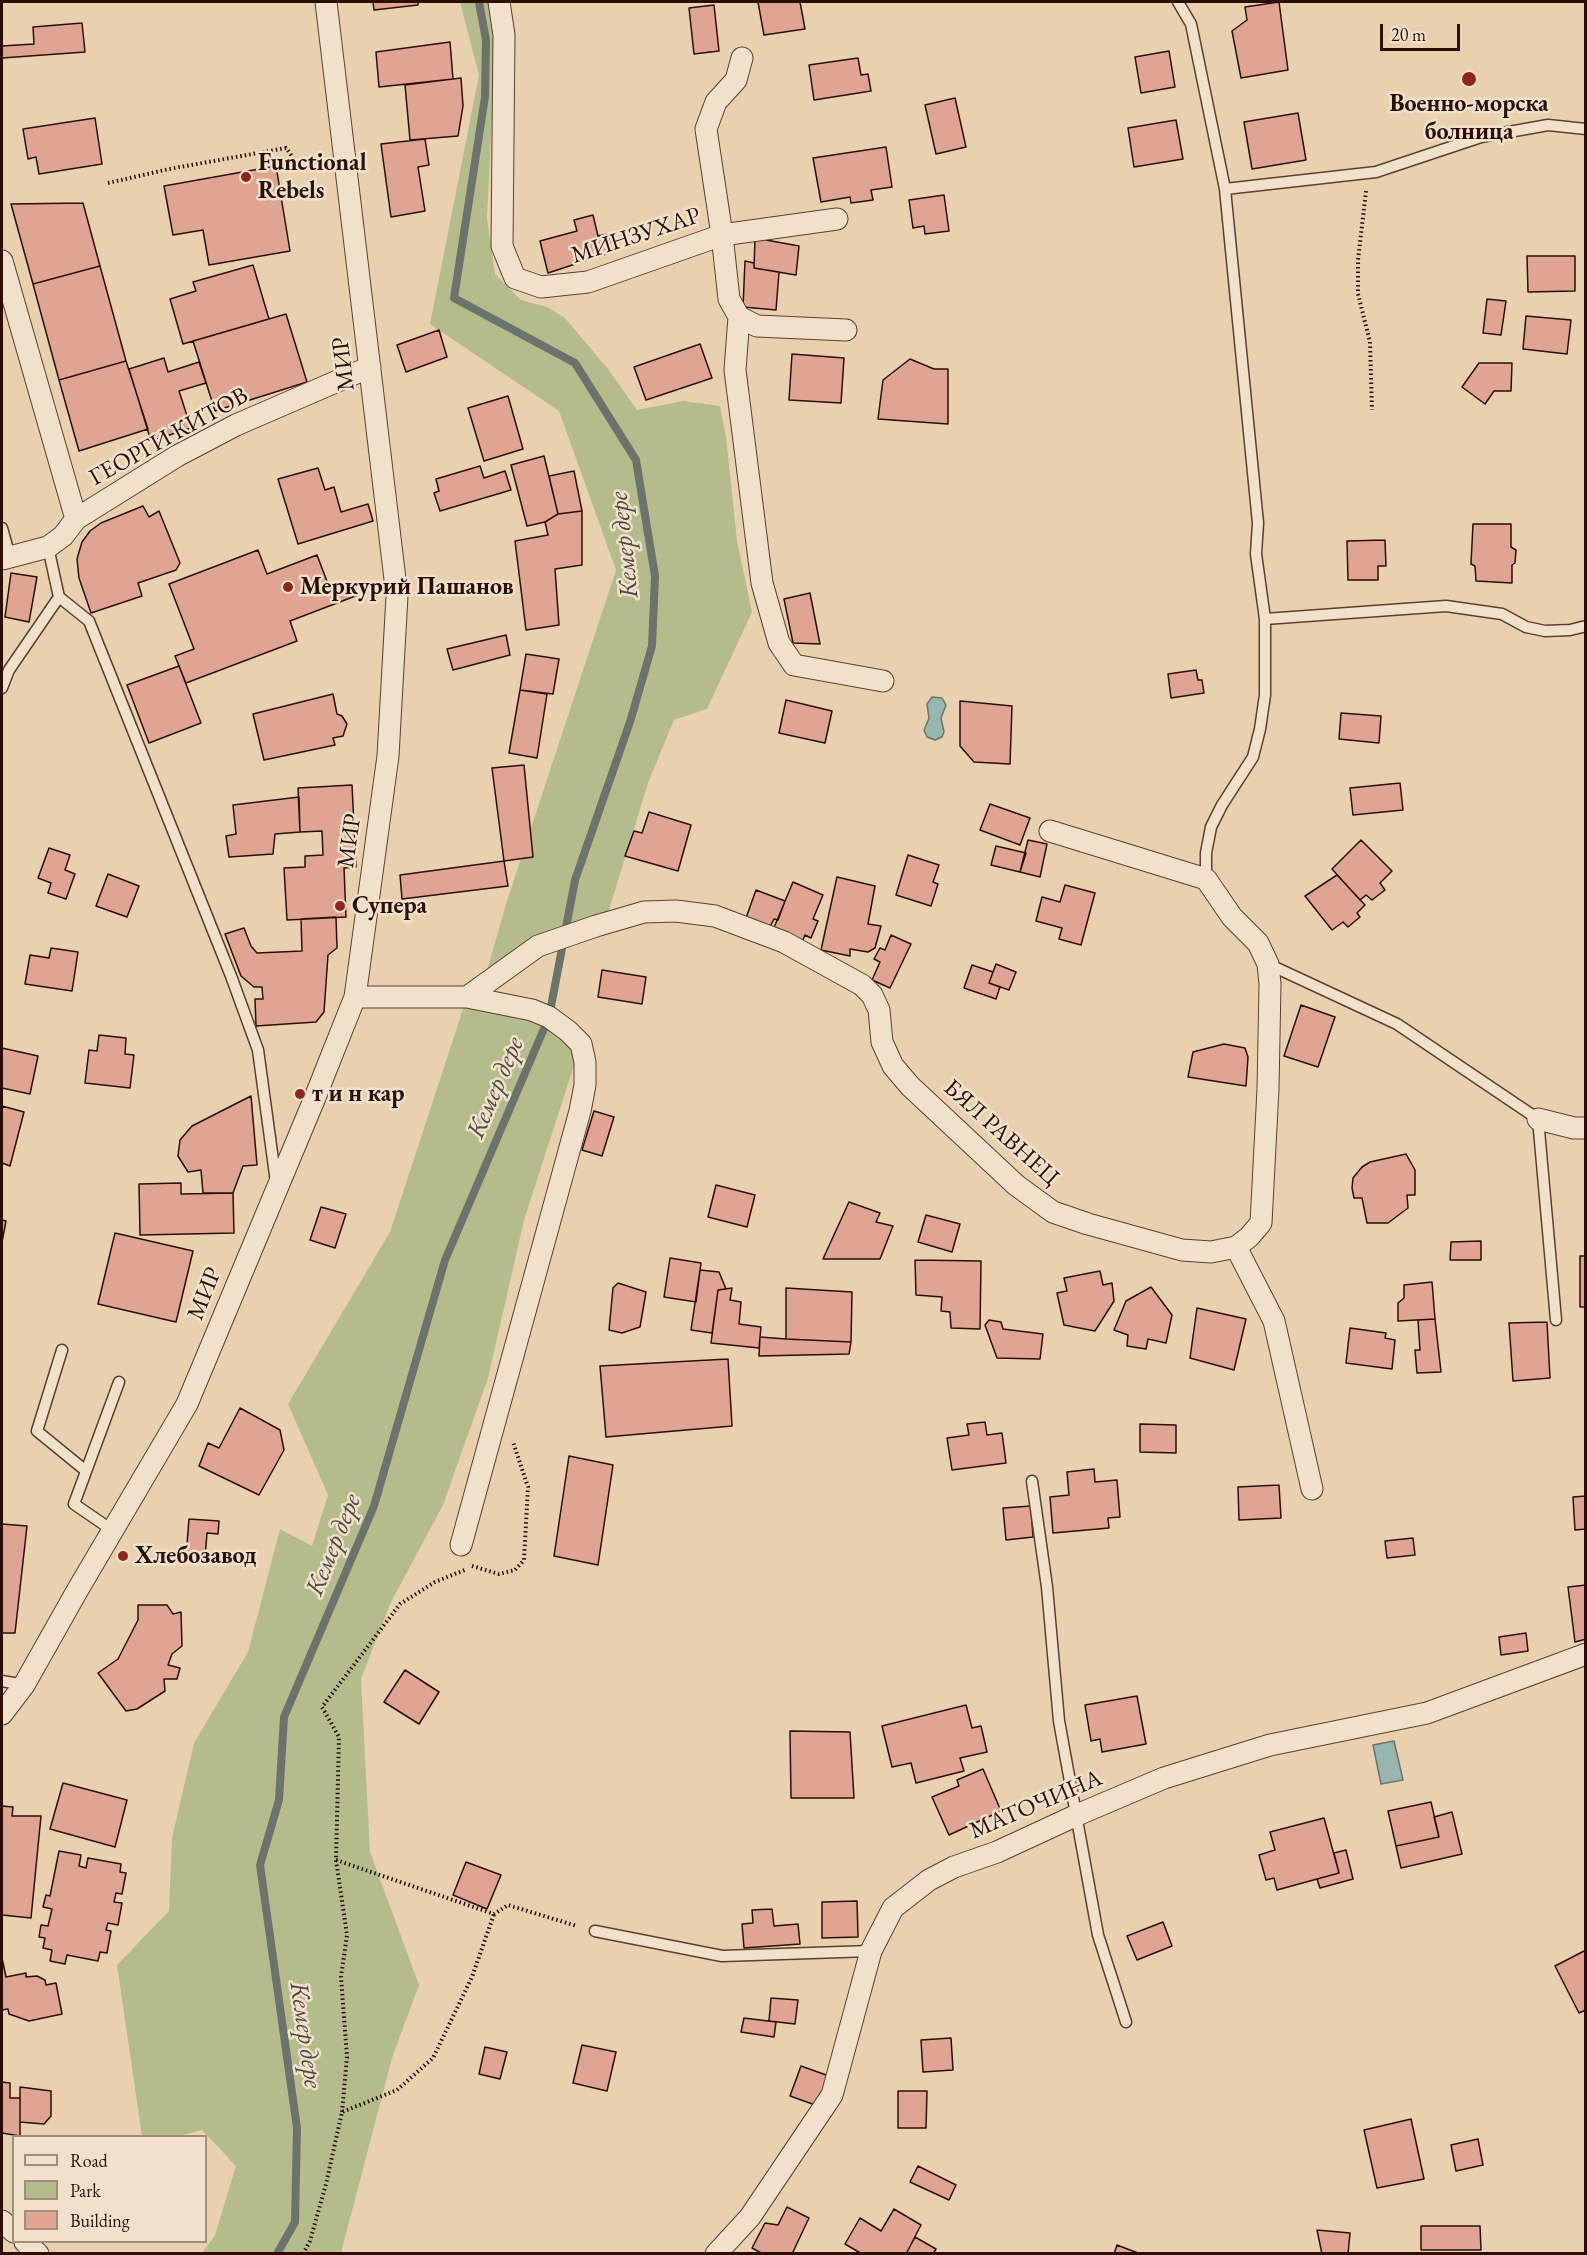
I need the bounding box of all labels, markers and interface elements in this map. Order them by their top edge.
scale bar [1383,12,1462,50]
text: 20 m [1391,23,1426,46]
marker: Военно-морска болница [1460,70,1478,88]
place label: Военно-морска болница [1389,90,1549,146]
place label: Functional Rebels [258,149,366,205]
marker: Functional Rebels [239,170,253,184]
street label: МИНЗУХАР [568,202,704,270]
street label: МИР [326,335,362,393]
street label: ГЕОРГИ КИТОВ [85,381,253,493]
water label: Кемер дере [604,490,646,600]
place label: Меркурий Пашанов [300,573,514,601]
marker: Меркурий Пашанов [281,580,295,594]
street label: МИР [332,812,368,870]
place label: Супера [352,892,427,920]
marker: Супера [333,899,347,913]
water label: Кемер дере [461,1033,531,1143]
street label: БЯЛ РАВНЕЦ [937,1074,1065,1192]
place label: т и н кар [312,1080,404,1108]
marker: т и н кар [293,1087,307,1101]
street label: МИР [182,1264,228,1324]
water label: Кемер дере [299,1489,369,1601]
place label: Хлебозавод [135,1542,257,1570]
marker: Хлебозавод [116,1549,130,1563]
street label: МАТОЧИНА [965,1764,1107,1846]
water label: Кемер дере [282,1980,328,2090]
legend [12,2135,207,2243]
text: Road [70,2149,108,2172]
text: Park [70,2179,101,2202]
text: Building [70,2209,130,2232]

